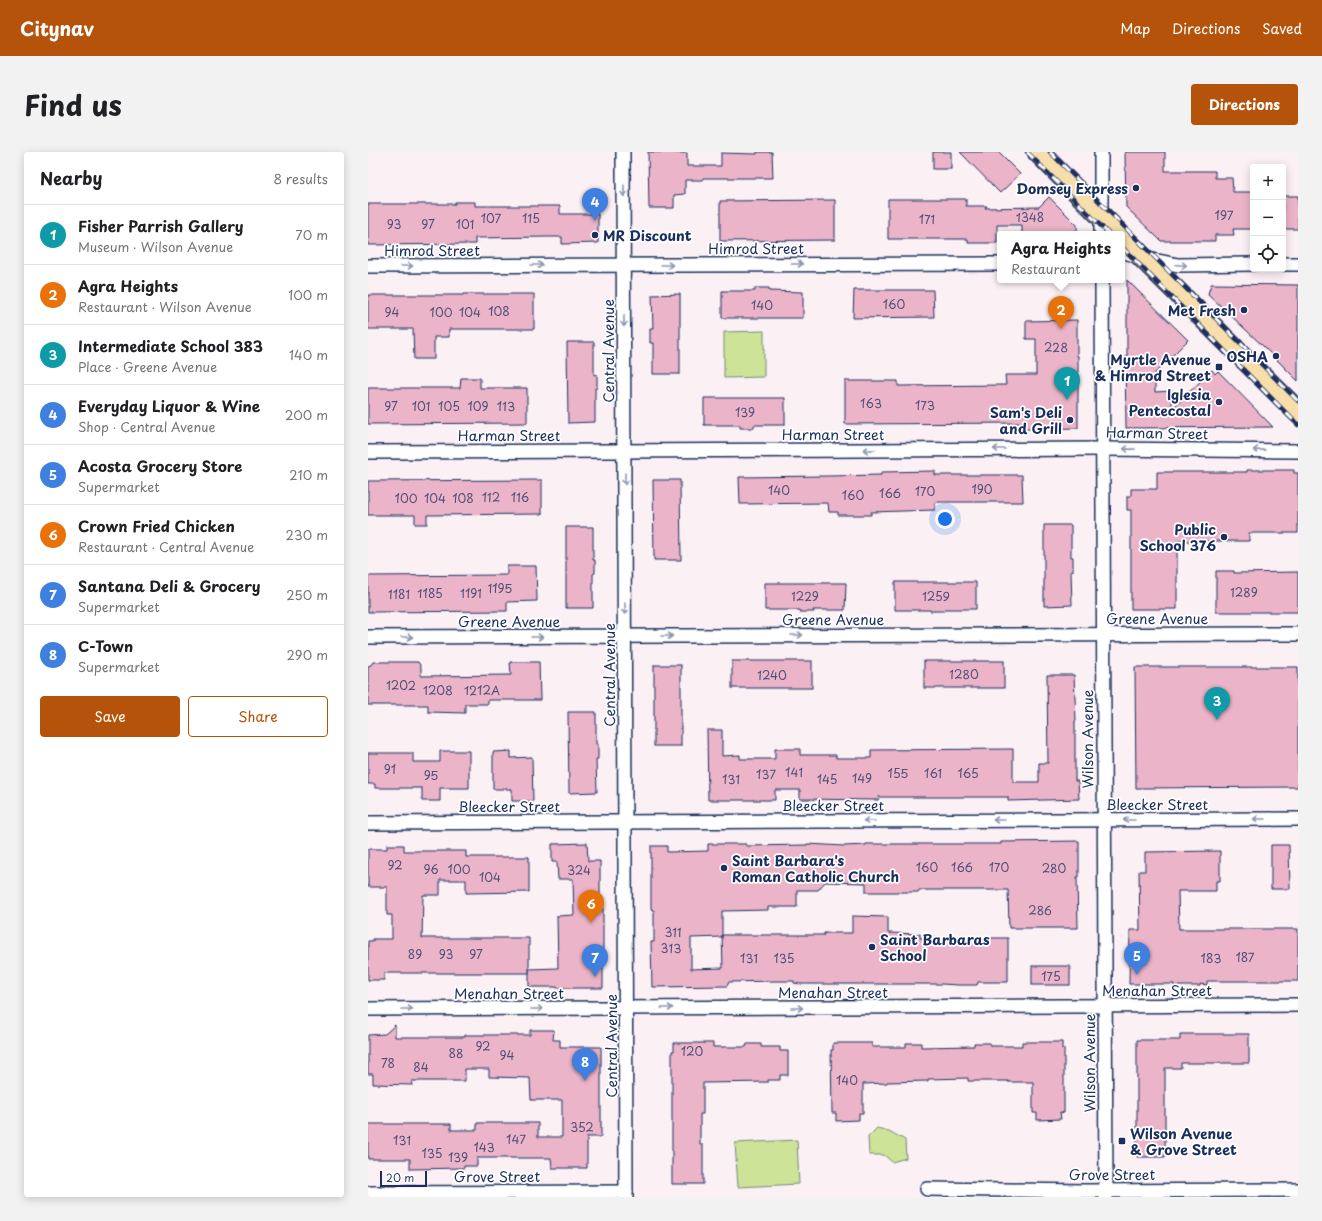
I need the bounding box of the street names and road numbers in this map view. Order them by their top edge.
street label: Himrod Street [708,238,804,259]
street label: Himrod Street [384,240,480,261]
street label: Central Avenue [598,299,619,403]
street label: Harman Street [1106,422,1208,444]
street label: Harman Street [782,424,884,445]
street label: Harman Street [458,425,560,446]
street label: Greene Avenue [1106,608,1208,629]
street label: Greene Avenue [782,609,884,630]
street label: Greene Avenue [458,611,560,632]
street label: Central Avenue [599,623,620,727]
street label: Wilson Avenue [1077,689,1098,788]
street label: Bleecker Street [1106,794,1209,815]
street label: Bleecker Street [782,795,885,816]
street label: Bleecker Street [458,796,561,817]
street label: Menahan Street [1102,980,1212,1001]
street label: Menahan Street [778,982,888,1003]
street label: Menahan Street [454,983,564,1004]
street label: Central Avenue [601,994,622,1098]
street label: Wilson Avenue [1079,1013,1100,1112]
street label: Grove Street [1069,1164,1155,1185]
street label: Grove Street [454,1166,540,1187]

